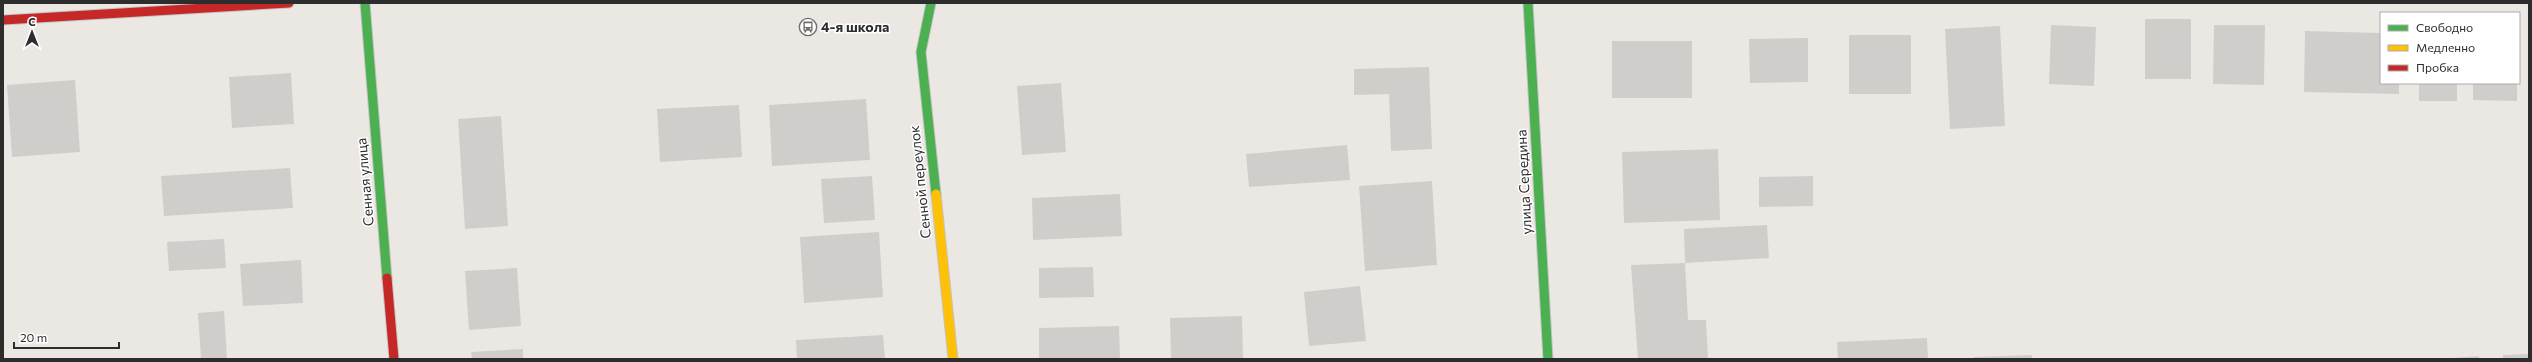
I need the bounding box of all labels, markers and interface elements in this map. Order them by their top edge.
north arrow [12,12,52,52]
legend [2380,12,2520,84]
text: С [28,15,36,28]
bus stop icon: 4-я школа [798,17,818,37]
place label: 4-я школа [821,18,889,35]
text: Свободно [2416,20,2473,34]
text: Медленно [2416,40,2475,54]
text: Пробка [2416,60,2459,74]
street label: Сенной переулок [905,124,934,239]
street label: улица Середина [1512,129,1535,235]
street label: Сенная улица [352,137,377,227]
scale bar [14,324,119,350]
text: 20 m [20,330,47,344]

